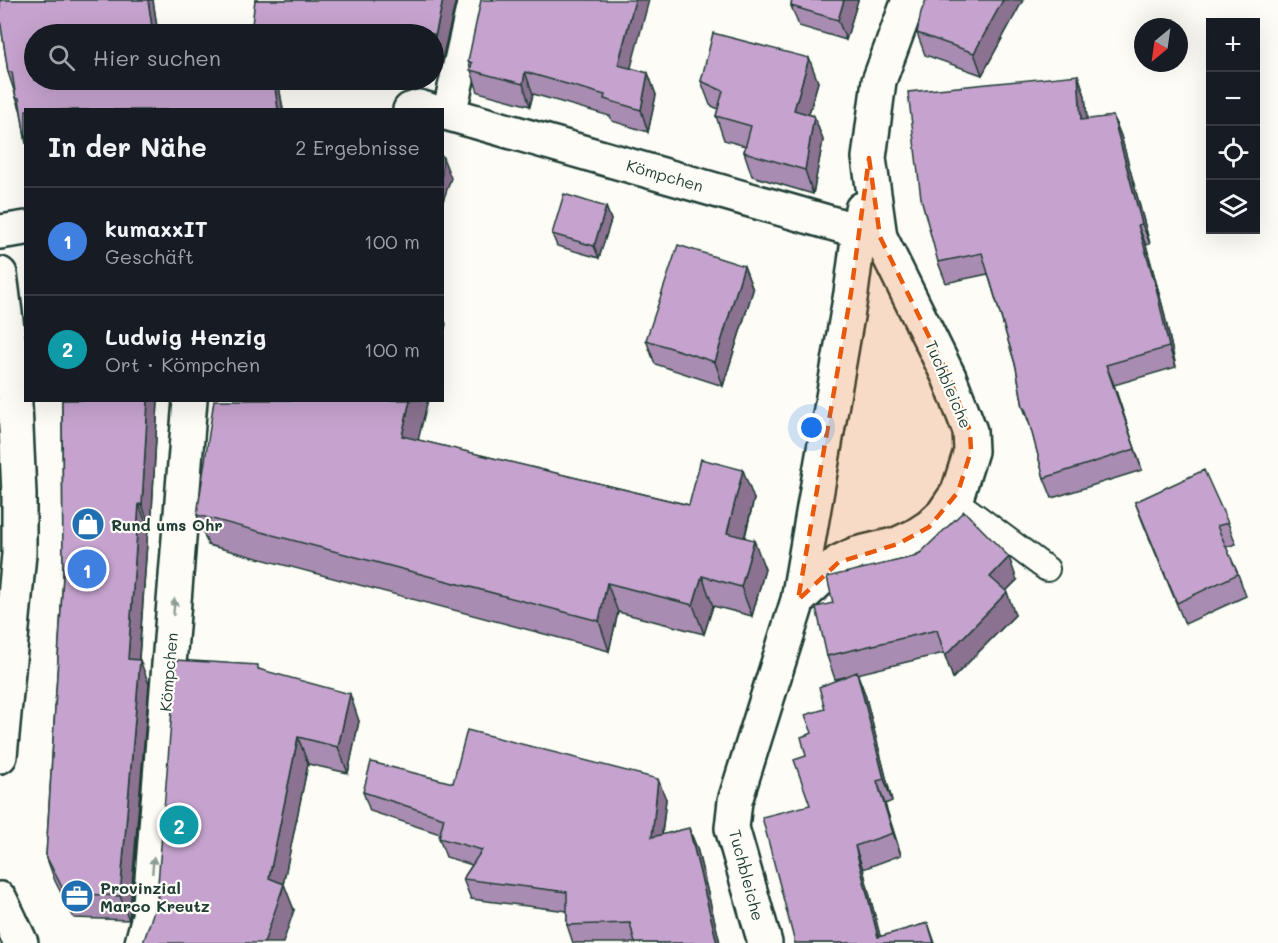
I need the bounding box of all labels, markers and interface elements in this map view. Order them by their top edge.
north arrow [1134,18,1188,72]
map controls [1206,18,1260,234]
button: + [1206,18,1260,72]
search box [24,24,444,90]
icon: search [45,41,78,74]
text: Hier suchen [93,43,221,72]
button: − [1206,72,1260,126]
button: locate [1206,126,1260,180]
text: In der Nähe [48,130,207,164]
text: 2 Ergebnisse [295,134,420,160]
street label: Kömpchen [624,154,706,196]
button: layers [1206,180,1260,234]
text: kumaxxIT [105,214,208,243]
text: 1 [63,228,72,254]
text: 100 m [364,228,420,254]
text: Geschäft [105,243,194,269]
text: Ludwig Henzig [105,322,266,351]
text: 2 [62,336,73,362]
text: 100 m [364,336,420,362]
street label: Tuchbleiche [921,337,977,431]
text: Ort · Kömpchen [105,351,260,377]
your location [797,413,826,442]
shop icon: Rund ums Ohr [70,506,106,542]
place label: Rund ums Ohr [111,514,223,535]
pin: 1 [68,546,106,592]
one-way arrow [169,598,178,617]
street label: Kömpchen [154,632,182,712]
pin: 2 [160,802,198,848]
street label: Tuchbleiche [725,827,769,923]
one-way arrow [148,855,158,874]
place label: Provinzial Marco Kreutz [100,877,210,916]
office icon: Provinzial Marco Kreutz [59,878,95,914]

